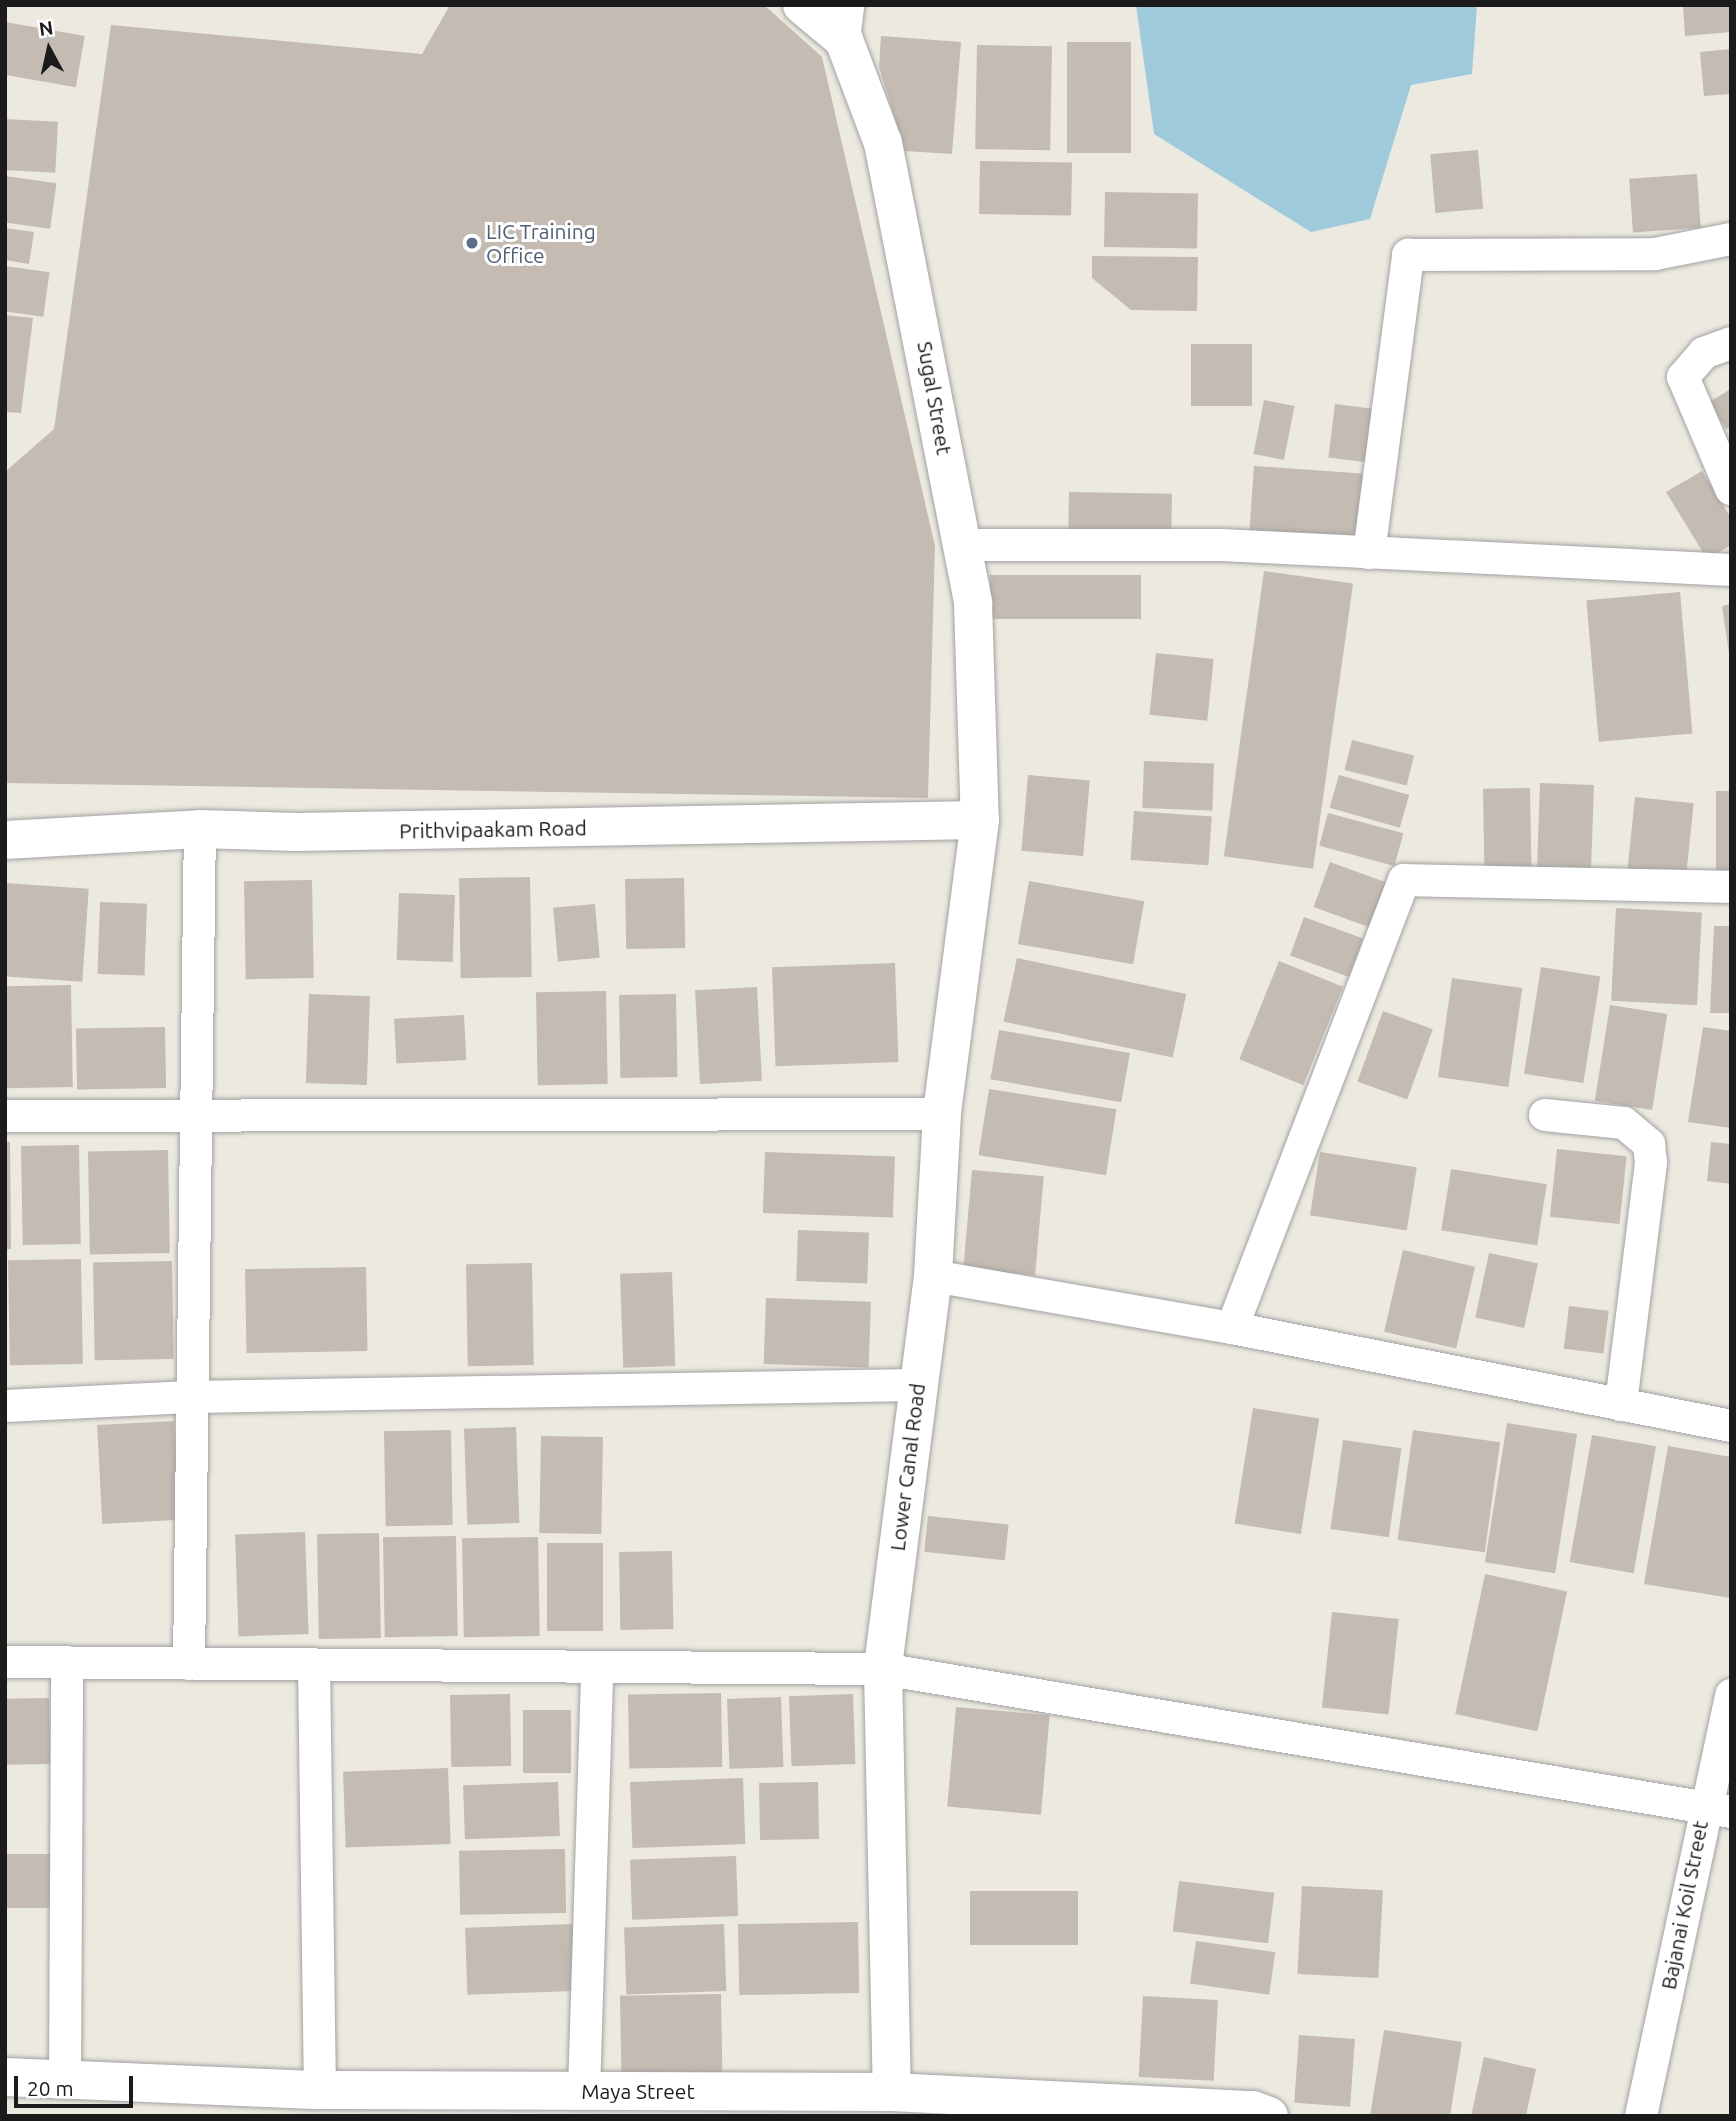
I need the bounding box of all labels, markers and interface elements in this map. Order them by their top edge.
north arrow [14,14,84,84]
text: N [38,16,55,40]
place label: LIC Training Office [486,218,596,268]
marker: LIC Training Office [464,235,480,251]
street label: Sugal Street [913,339,957,457]
street label: Prithvipaakam Road [399,815,587,843]
street label: Lower Canal Road [884,1382,930,1552]
street label: Bajanai Koil Street [1655,1818,1713,1992]
scale bar [18,2062,136,2106]
text: 20 m [27,2076,74,2100]
street label: Maya Street [581,2078,695,2104]

